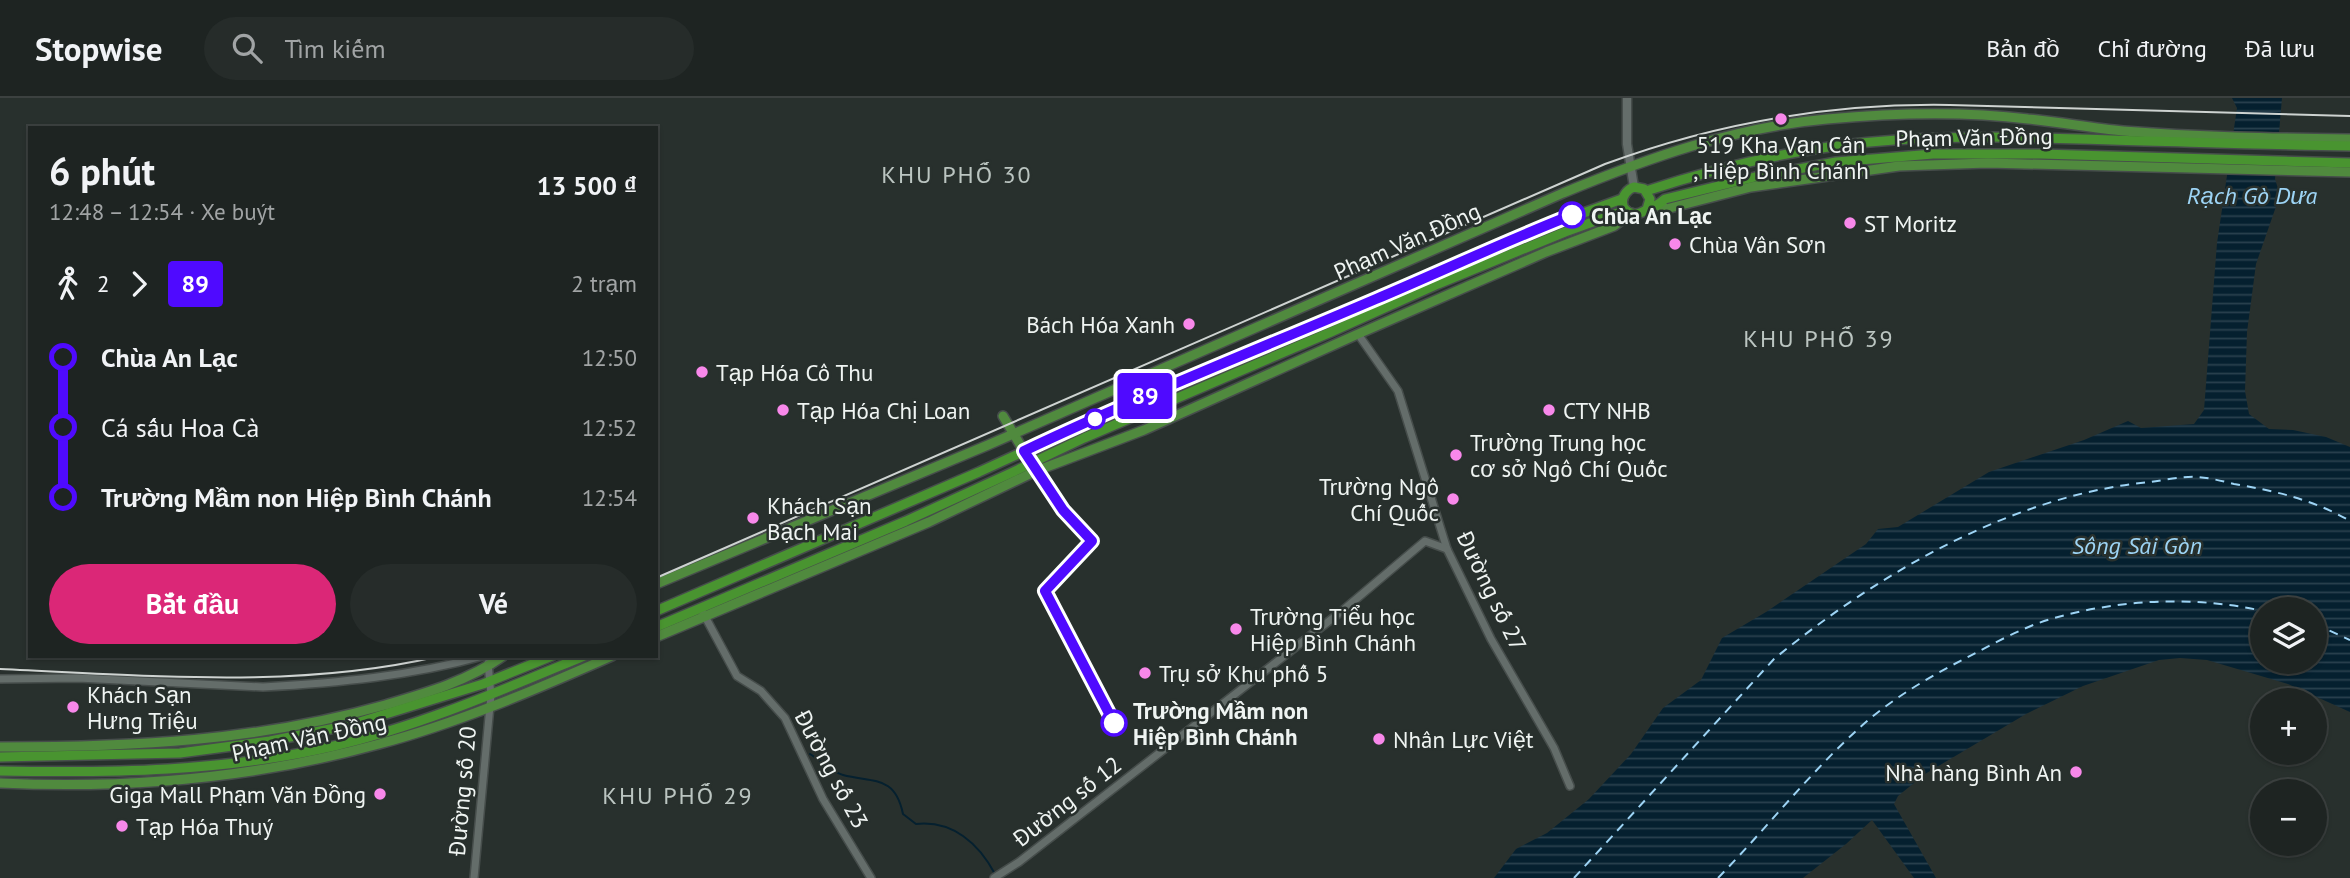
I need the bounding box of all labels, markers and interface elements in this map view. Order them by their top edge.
search box [204,17,694,80]
text: Stopwise [35,27,162,70]
icon: search [228,29,266,67]
text: Tìm kiếm [284,32,386,65]
text: Bản đồ [1986,33,2060,64]
text: Chỉ đường [2098,33,2207,64]
text: Đã lưu [2245,33,2315,64]
marker: 519 Kha Vạn Cân , Hiệp Bình Chánh [1773,111,1789,127]
street label: Phạm Văn Đồng [1895,121,2053,153]
place label: 519 Kha Vạn Cân , Hiệp Bình Chánh [1693,130,1869,185]
text: 6 phút [49,146,155,195]
district label: KHU PHỐ 30 [881,159,1033,190]
text: 13 500 ₫ [537,169,637,202]
water label: Rạch Gò Dưa [2187,180,2317,211]
street label: Phạm Văn Đồng [1329,196,1485,286]
text: 12:48 – 12:54 · Xe buýt [49,197,275,226]
place label: Chùa An Lạc [1591,201,1712,230]
marker: Chùa An Lạc [1559,202,1585,228]
place label: ST Moritz [1864,209,1957,238]
marker: ST Moritz [1842,215,1858,231]
place label: Chùa Vân Sơn [1689,230,1826,259]
marker: Chùa Vân Sơn [1667,236,1683,252]
icon: walk [49,265,87,303]
icon: forward [120,265,158,303]
text: 89 [182,268,209,299]
text: 2 [97,269,110,298]
text: 2 trạm [571,269,637,298]
place label: Bách Hóa Xanh [1026,310,1175,339]
marker: Bách Hóa Xanh [1181,316,1197,332]
district label: KHU PHỐ 39 [1743,323,1895,354]
text: Chùa An Lạc [101,341,238,374]
text: 12:50 [582,343,637,372]
place label: Tạp Hóa Cô Thu [716,358,873,387]
marker: Tạp Hóa Cô Thu [694,364,710,380]
line badge: 89 [1114,373,1176,419]
text: 89 [1131,380,1159,411]
place label: Tạp Hóa Chị Loan [797,396,970,425]
place label: CTY NHB [1563,396,1651,425]
marker: Tạp Hóa Chị Loan [775,402,791,418]
marker: CTY NHB [1541,402,1557,418]
unlabelled marker [1085,409,1105,429]
text: Cá sấu Hoa Cà [101,411,259,444]
text: 12:52 [582,413,637,442]
place label: Trường Trung học cơ sở Ngô Chí Quốc [1470,428,1668,483]
marker: Trường Trung học cơ sở Ngô Chí Quốc [1448,447,1464,463]
place label: Trường Ngô Chí Quốc [1319,472,1439,527]
text: Trường Mầm non Hiệp Bình Chánh [101,481,492,514]
text: 12:54 [582,483,637,512]
place label: Khách Sạn Bạch Mai [767,491,872,546]
marker: Trường Ngô Chí Quốc [1445,491,1461,507]
marker: Khách Sạn Bạch Mai [745,510,761,526]
street label: Đường số 27 [1450,525,1534,656]
water label: Sông Sài Gòn [2072,530,2202,561]
button: Bắt đầu [49,564,336,644]
button: Vé [350,564,637,644]
map controls [2250,597,2327,856]
button: layers [2250,597,2327,674]
place label: Trường Tiểu học Hiệp Bình Chánh [1250,602,1416,657]
marker: Trường Tiểu học Hiệp Bình Chánh [1228,621,1244,637]
place label: Trụ sở Khu phố 5 [1159,659,1328,688]
marker: Trụ sở Khu phố 5 [1137,665,1153,681]
place label: Khách Sạn Hưng Triệu [87,680,198,735]
button: + [2250,688,2327,765]
place label: Trường Mầm non Hiệp Bình Chánh [1133,696,1308,751]
marker: Khách Sạn Hưng Triệu [65,699,81,715]
street label: Đường số 23 [788,704,875,833]
street label: Phạm Văn Đồng [229,706,389,768]
marker: Trường Mầm non Hiệp Bình Chánh [1101,710,1127,736]
street label: Đường số 20 [442,725,482,858]
place label: Nhân Lực Việt [1393,725,1534,754]
marker: Nhân Lực Việt [1371,731,1387,747]
street label: Đường số 12 [1006,750,1127,853]
place label: Nhà hàng Bình An [1885,758,2062,787]
marker: Nhà hàng Bình An [2068,764,2084,780]
button: − [2250,779,2327,856]
place label: Giga Mall Phạm Văn Đồng [109,780,366,809]
district label: KHU PHỐ 29 [602,780,754,811]
marker: Giga Mall Phạm Văn Đồng [372,786,388,802]
place label: Tạp Hóa Thuý [136,812,274,841]
marker: Tạp Hóa Thuý [114,818,130,834]

